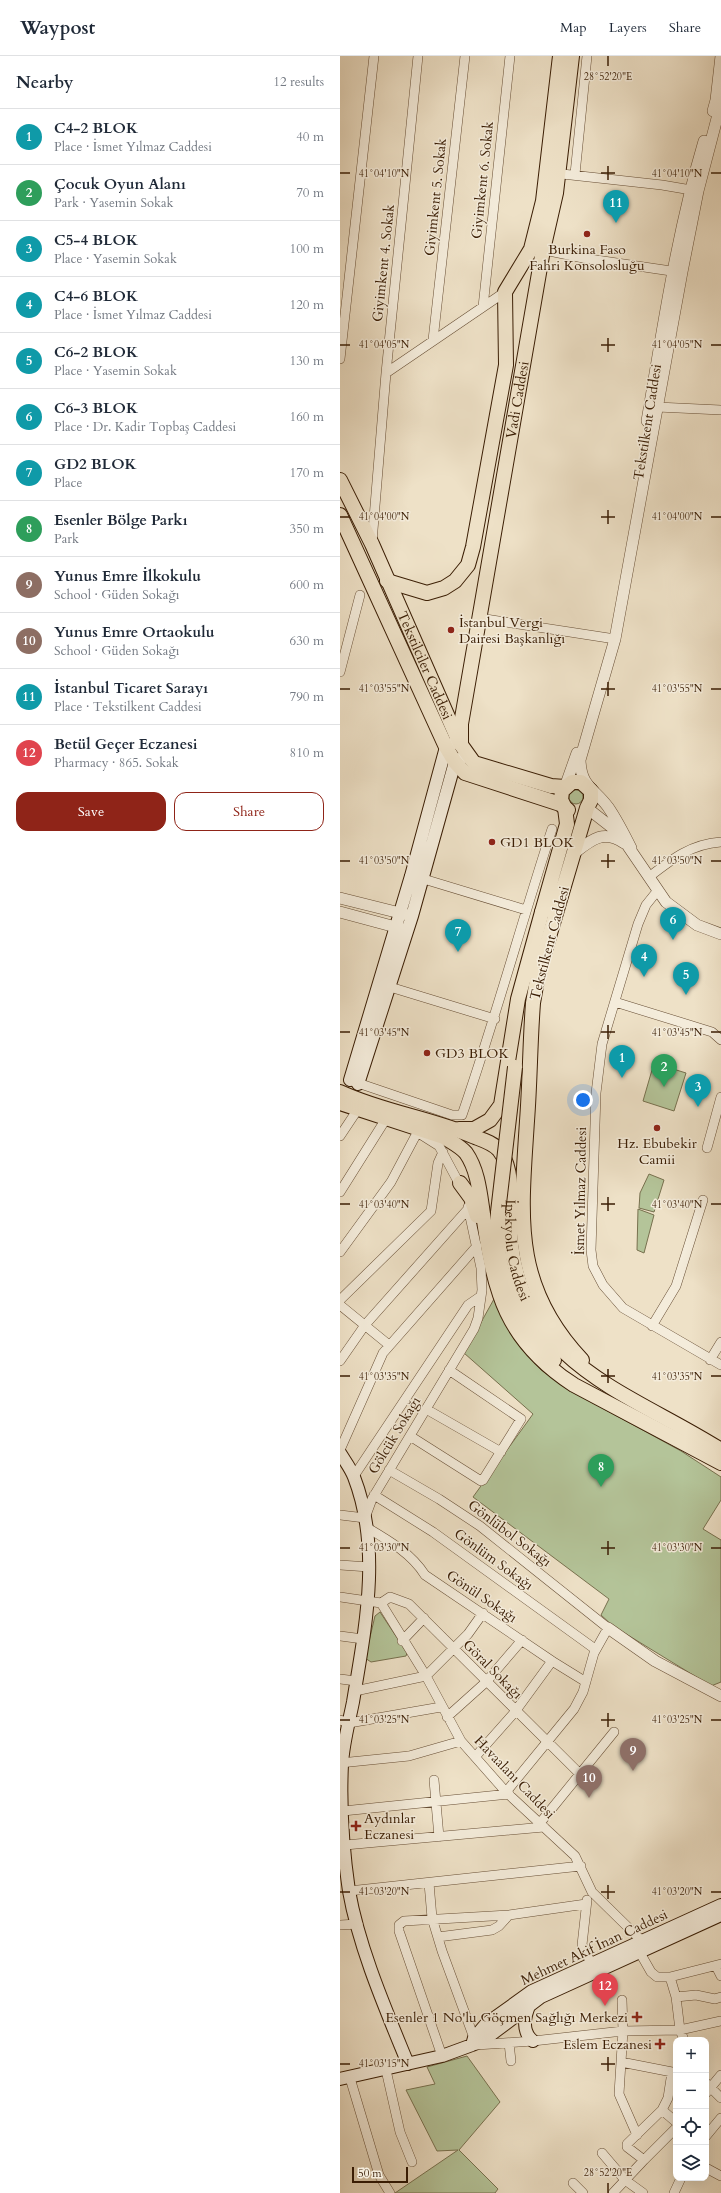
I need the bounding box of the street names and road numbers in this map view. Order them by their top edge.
street label: Giyimkent 6. Sokak [467,120,498,240]
street label: Giyimkent 5. Sokak [420,137,451,257]
street label: Giyimkent 4. Sokak [368,203,399,323]
street label: Vadi Caddesi [502,360,534,440]
street label: Tekstilkent Caddesi [629,363,666,482]
street label: Tekstilciler Caddesi [393,608,457,723]
street label: Tekstilkent Caddesi [525,884,574,1002]
street label: İsmet Yılmaz Caddesi [570,1127,591,1255]
street label: İpekyolu Caddesi [500,1199,534,1304]
street label: Gölcük Sokağı [364,1393,425,1478]
street label: Gönlübol Sokağı [464,1496,555,1571]
street label: Gönlüm Sokağı [450,1524,537,1595]
street label: Gönül Sokağı [443,1566,521,1627]
street label: Göral Sokağı [459,1635,527,1703]
street label: Havaalanı Caddesi [470,1732,559,1823]
street label: Mehmet Akif İnan Caddesi [518,1905,671,1990]

